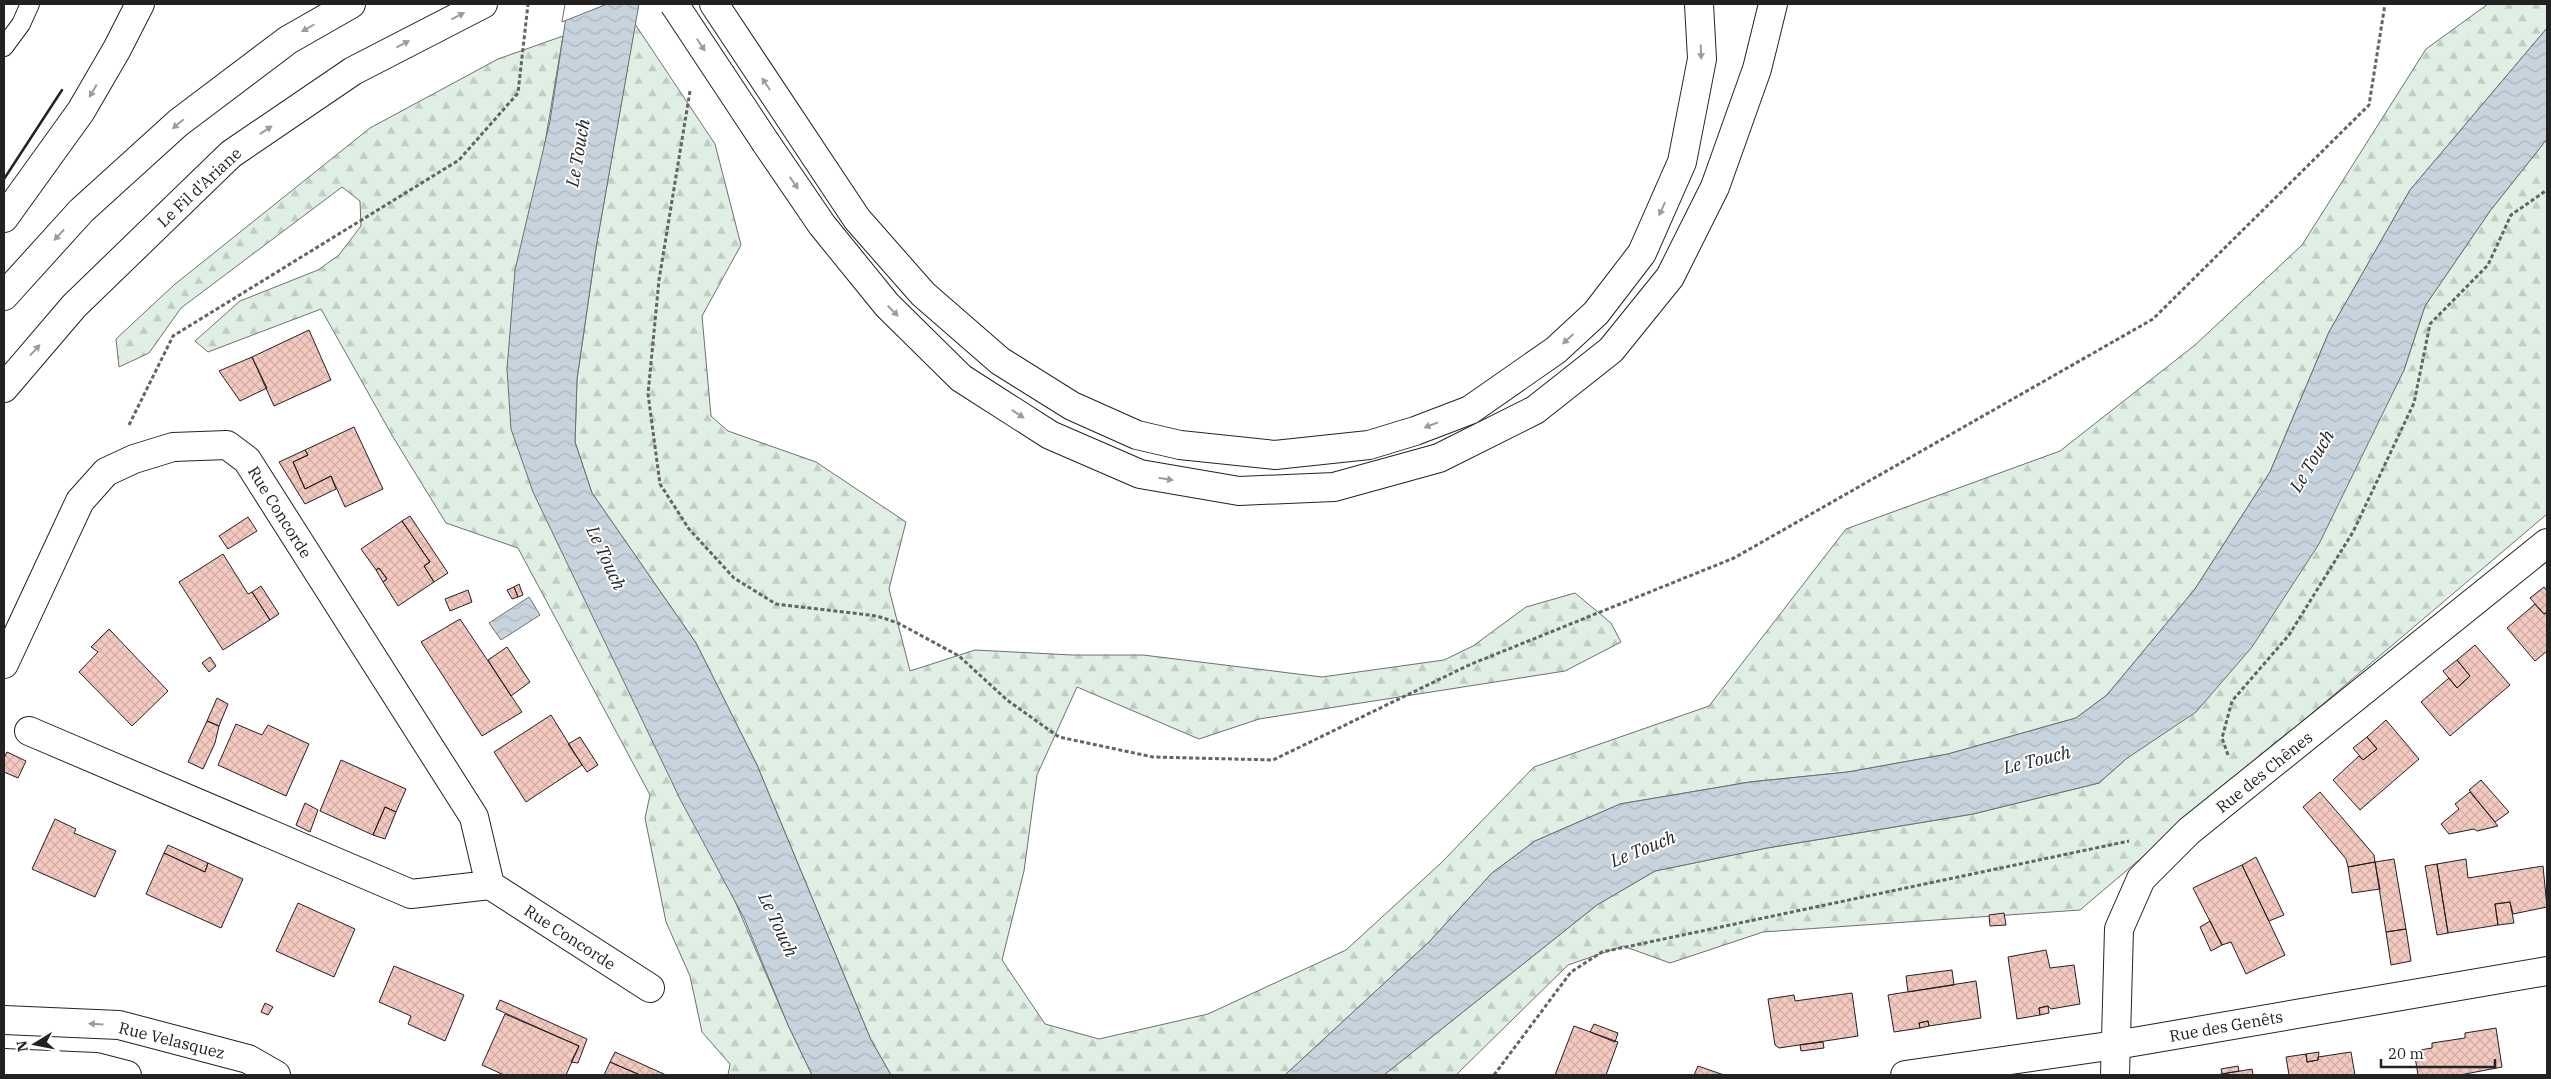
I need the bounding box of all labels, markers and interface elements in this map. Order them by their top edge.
one-way arrow [451,12,465,20]
one-way arrow [302,24,315,33]
one-way arrow [696,38,706,51]
one-way arrow [396,40,411,48]
one-way arrow [1698,45,1706,61]
one-way arrow [762,78,771,91]
one-way arrow [88,84,97,98]
water label: Le Touch [560,117,595,190]
one-way arrow [172,118,184,130]
one-way arrow [259,125,273,135]
street label: Le Fil d'Ariane [153,143,245,231]
one-way arrow [789,176,799,190]
one-way arrow [1657,202,1665,216]
one-way arrow [53,229,65,241]
one-way arrow [887,305,899,317]
one-way arrow [1562,333,1574,345]
one-way arrow [29,345,41,357]
one-way arrow [1011,410,1024,419]
one-way arrow [1424,422,1439,429]
water label: Le Touch [2284,425,2339,497]
street label: Rue Concorde [244,462,316,562]
one-way arrow [1158,475,1174,483]
water label: Le Touch [581,521,631,594]
street label: Rue des Chênes [2212,727,2316,817]
water label: Le Touch [2000,740,2073,779]
water label: Le Touch [1606,825,1679,872]
water label: Le Touch [753,888,803,961]
street label: Rue Concorde [521,900,619,974]
street label: Rue des Genêts [2168,1006,2284,1046]
street label: Rue Velasquez [117,1017,227,1063]
north arrow [10,1019,60,1069]
one-way arrow [88,1020,104,1028]
scale bar [2381,1036,2495,1068]
text: N [12,1039,32,1053]
text: 20 m [2388,1044,2424,1063]

